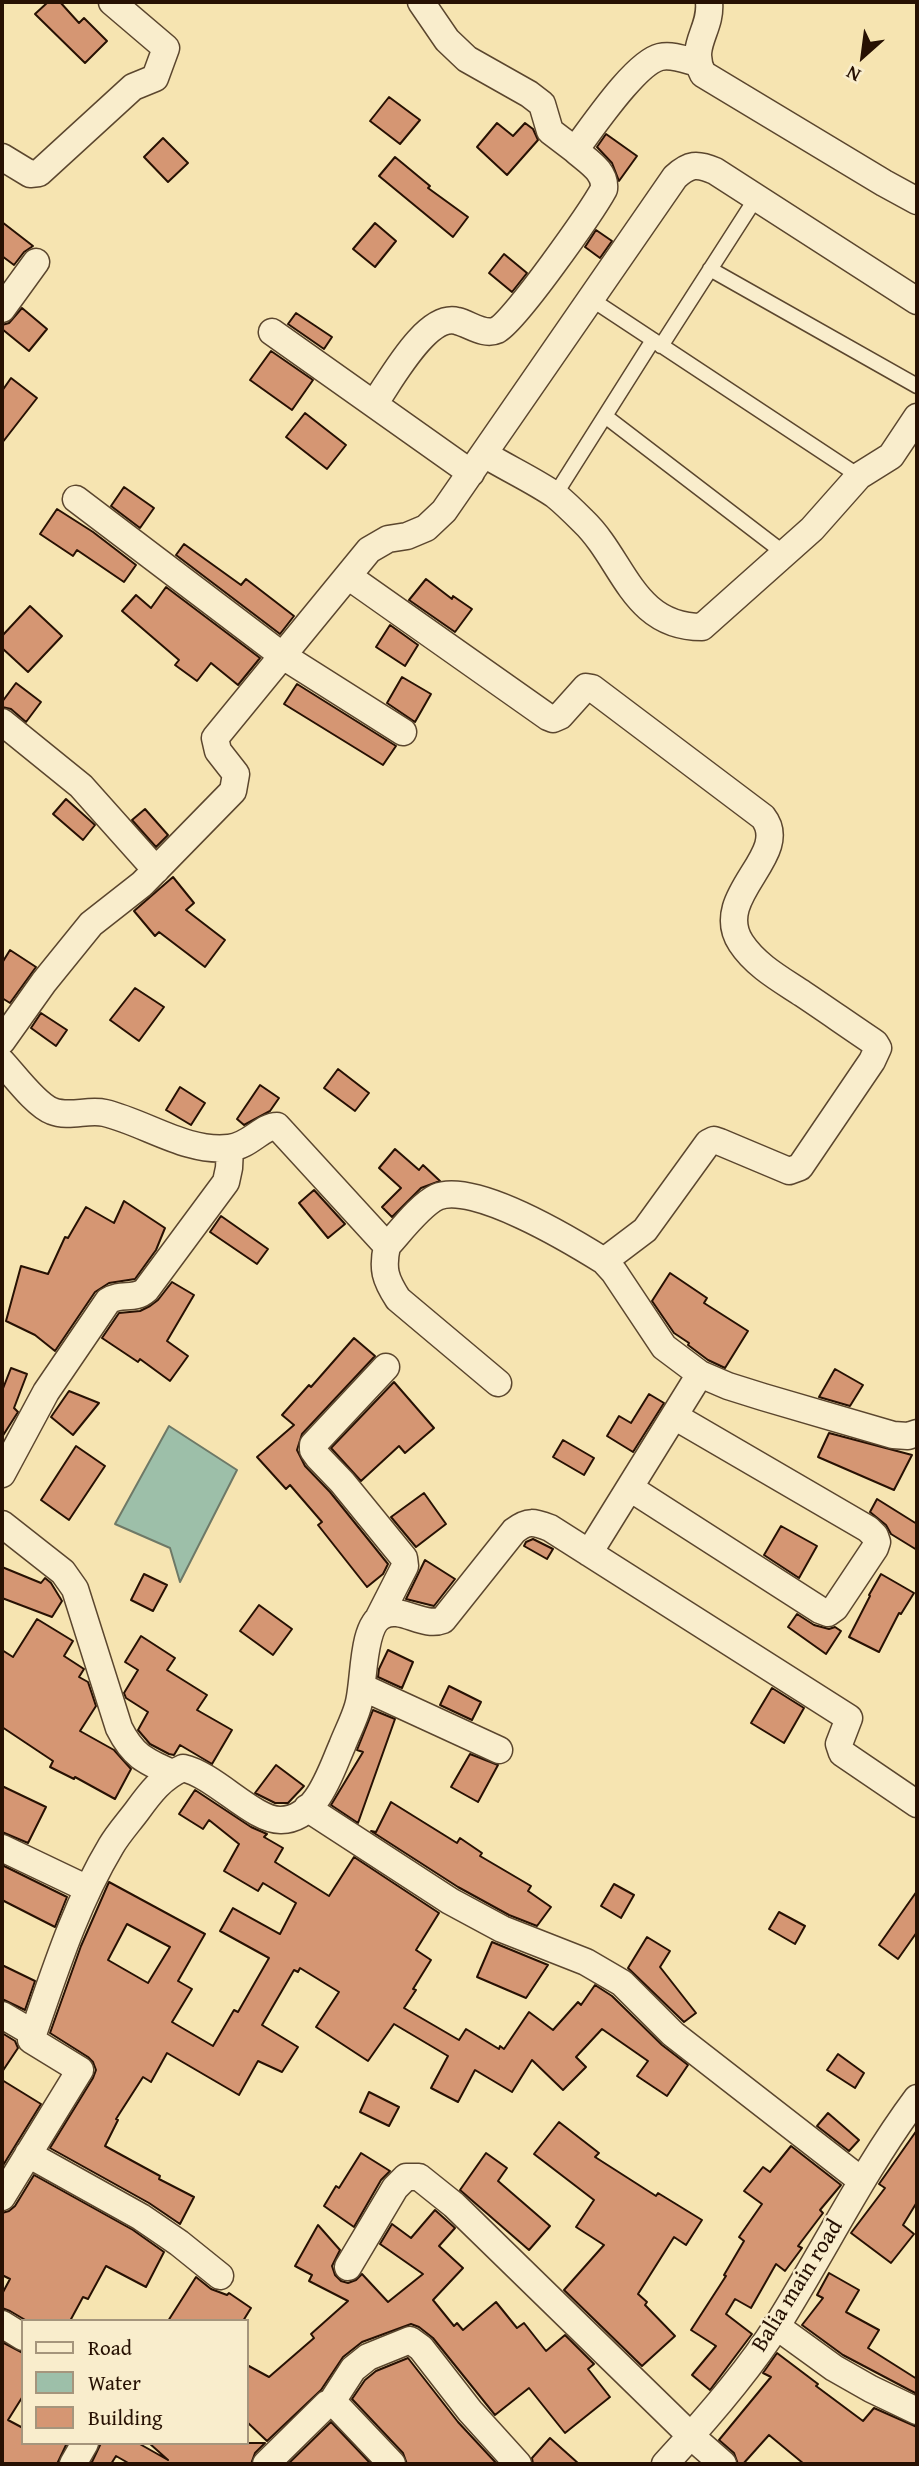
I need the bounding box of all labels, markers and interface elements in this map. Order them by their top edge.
north arrow [828,21,898,91]
text: N [841,59,865,90]
street label: Balia main road [746,2215,850,2357]
legend [21,2319,248,2445]
text: Road [88,2332,132,2363]
text: Water [88,2367,141,2398]
text: Building [88,2402,162,2433]

